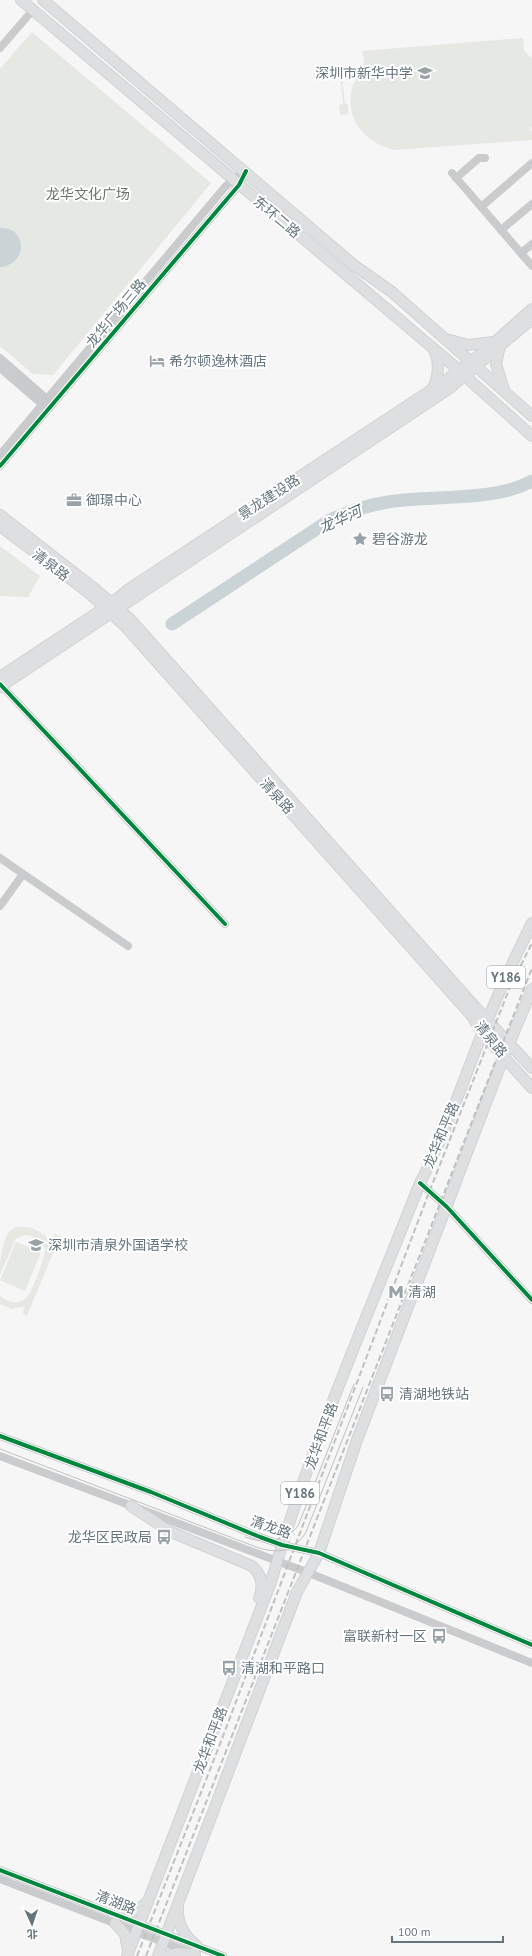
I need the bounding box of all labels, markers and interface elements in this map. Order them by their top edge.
place label: 深圳市新华中学 [315,64,413,82]
school or university icon: 深圳市新华中学 [416,64,434,82]
park label: 龙华文化广场 [46,185,130,203]
street label: 东环二路 [250,192,304,242]
street label: 龙华广场三路 [82,275,150,351]
hotel icon: 希尔顿逸林酒店 [148,352,166,370]
place label: 希尔顿逸林酒店 [169,352,267,370]
street label: 景龙建设路 [235,470,303,524]
office icon: 御璟中心 [65,491,83,509]
place label: 御璟中心 [86,491,142,509]
water label: 龙华河 [316,500,367,537]
place icon: 碧谷游龙 [351,530,369,548]
place label: 碧谷游龙 [372,530,428,548]
street label: 清泉路 [29,545,73,585]
street label: 清泉路 [256,774,298,818]
road number: Y186 [487,966,525,988]
street label: 清泉路 [471,1017,511,1061]
street label: 龙华和平路 [419,1099,463,1171]
school or university icon: 深圳市清泉外国语学校 [27,1236,45,1254]
place label: 深圳市清泉外国语学校 [48,1236,188,1254]
metro station icon: 清湖 [387,1283,405,1301]
place label: 清湖 [408,1283,436,1301]
bus stop icon: 清湖地铁站 [378,1385,396,1403]
place label: 清湖地铁站 [399,1385,469,1403]
street label: 龙华和平路 [301,1400,341,1472]
road number: Y186 [281,1482,319,1504]
street label: 清龙路 [248,1512,294,1542]
place label: 龙华区民政局 [68,1528,152,1546]
bus stop icon: 龙华区民政局 [155,1528,173,1546]
place label: 富联新村一区 [343,1627,427,1645]
bus stop icon: 富联新村一区 [430,1627,448,1645]
bus stop icon: 清湖和平路口 [220,1659,238,1677]
place label: 清湖和平路口 [241,1659,325,1677]
street label: 龙华和平路 [189,1704,231,1776]
street label: 清湖路 [93,1886,139,1918]
north arrow [12,1904,52,1944]
scale bar [392,1918,503,1944]
text: 100 m [398,1924,431,1939]
text: 北 [27,1927,38,1941]

